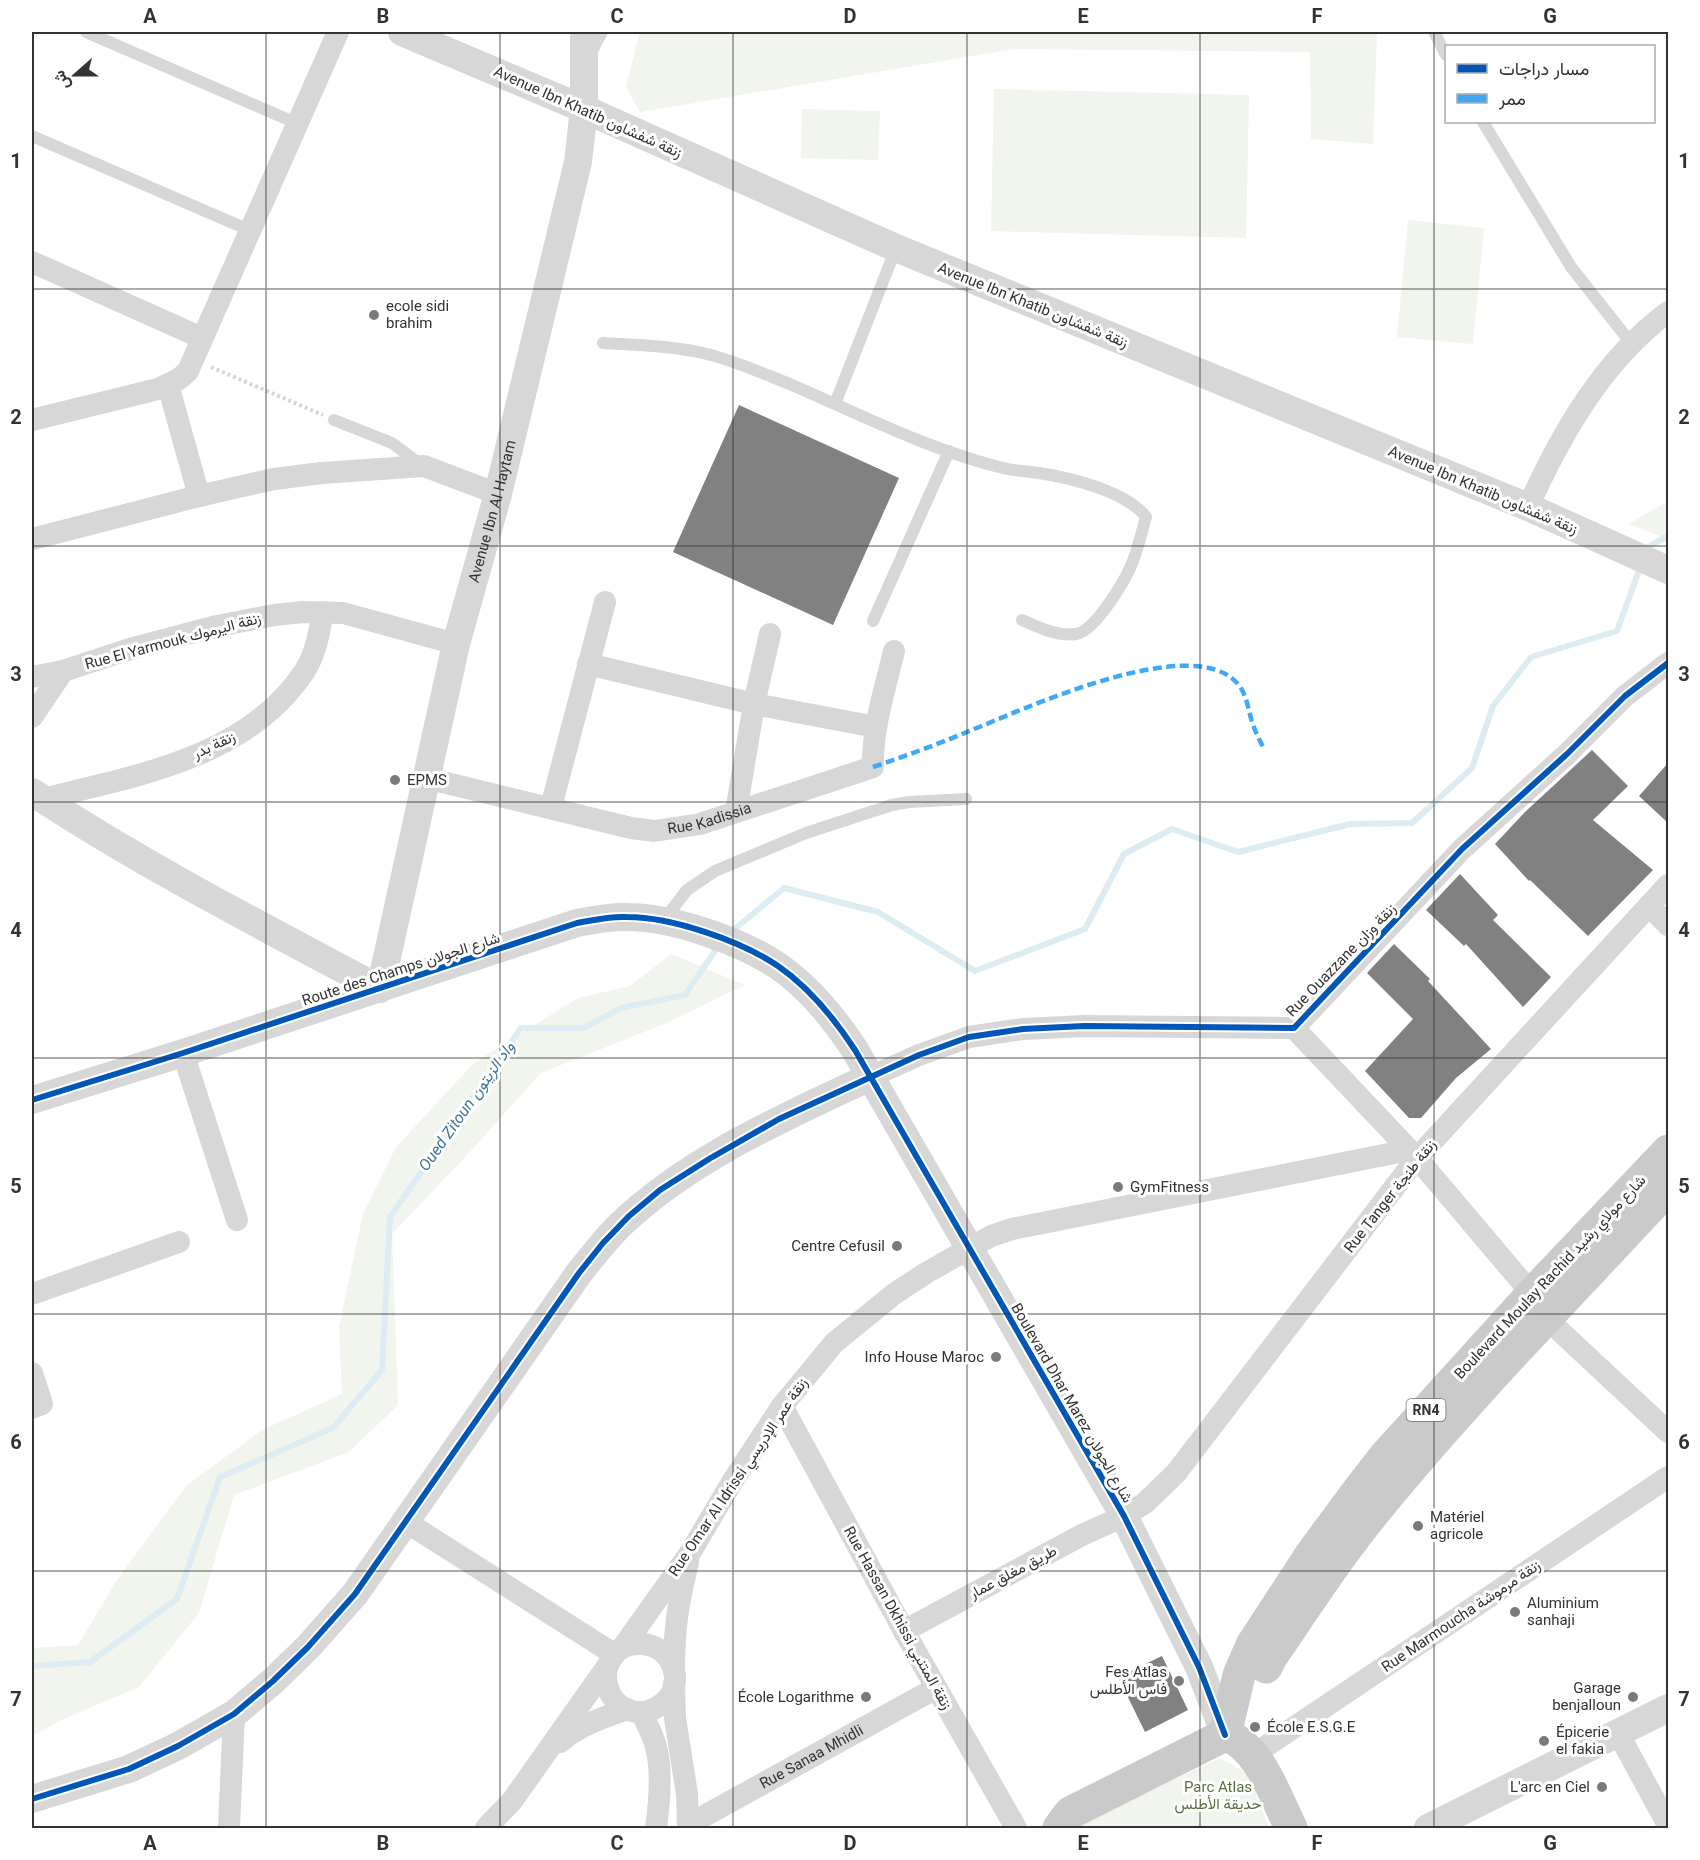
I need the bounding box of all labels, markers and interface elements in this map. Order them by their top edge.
text: A [143,4,157,28]
text: B [377,4,389,28]
text: C [610,4,624,28]
text: D [844,4,857,28]
text: E [1077,4,1089,28]
text: F [1312,4,1323,28]
text: G [1543,4,1557,28]
north arrow [45,45,105,105]
legend [1445,45,1655,123]
text: مسار دراجات [1499,58,1589,80]
street label: Avenue Ibn Khatib زنقة شفشاون [491,62,685,162]
text: ش [49,68,74,93]
text: ممر [1498,88,1526,110]
text: 1 [10,149,22,173]
text: 1 [1678,149,1690,173]
street label: Avenue Ibn Khatib زنقة شفشاون [935,258,1131,352]
place label: ecole sidi brahim [386,297,449,332]
marker: ecole sidi brahim [367,308,381,322]
text: 2 [10,405,22,429]
text: 2 [1678,405,1690,429]
street label: Avenue Ibn Al Haytam [465,438,520,584]
street label: Avenue Ibn Khatib زنقة شفشاون [1386,442,1580,538]
street label: Rue El Yarmouk زنقة اليرموك [83,609,263,673]
text: 3 [10,662,22,686]
text: 3 [1678,662,1690,686]
street label: زنقة بدر [189,727,238,763]
place label: EPMS [407,771,447,789]
marker: EPMS [388,773,402,787]
street label: Rue Kadissia [666,799,754,838]
street label: Rue Ouazzane زنقة وزان [1282,900,1400,1020]
text: 4 [10,918,22,942]
text: 4 [1678,918,1690,942]
street label: Route des Champs شارع الجولان [300,928,503,1011]
water label: Oued Zitoun واد الزيتون [415,1038,519,1175]
street label: Rue Tanger زنقة طنجة [1340,1136,1440,1256]
street label: Boulevard Moulay Rachid شارع مولاي رشيد [1450,1171,1653,1386]
text: 5 [10,1174,22,1198]
text: 5 [1678,1174,1690,1198]
place label: GymFitness [1130,1178,1209,1196]
marker: GymFitness [1111,1180,1125,1194]
place label: Centre Cefusil [791,1237,885,1255]
marker: Centre Cefusil [890,1239,904,1253]
street label: Boulevard Dhar Marez شارع الجولان [1006,1300,1137,1507]
place label: Info House Maroc [865,1348,984,1366]
marker: Info House Maroc [989,1350,1003,1364]
street label: Rue Omar Al Idrissi زنقة عمر الإدريسي [665,1374,815,1582]
road number: RN4 [1406,1399,1446,1421]
text: 6 [10,1430,22,1454]
text: 6 [1678,1430,1690,1454]
place label: Matériel agricole [1430,1508,1484,1543]
marker: Matériel agricole [1411,1519,1425,1533]
street label: Rue Hassan Dkhissi زنقة المتنبي [837,1523,956,1715]
street label: طريق مغلق عمار [965,1541,1060,1604]
street label: Rue Marmoucha زنقة مرموشة [1378,1556,1544,1676]
place label: Aluminium sanhaji [1527,1594,1599,1629]
marker: Aluminium sanhaji [1508,1605,1522,1619]
place label: Fes Atlas فاس الأطلس [1090,1663,1167,1699]
marker: Fes Atlas فاس الأطلس [1172,1674,1186,1688]
place label: Garage benjalloun [1552,1679,1621,1714]
text: 7 [10,1687,22,1711]
text: 7 [1678,1687,1690,1711]
place label: École Logarithme [738,1688,854,1706]
marker: École Logarithme [859,1690,873,1704]
marker: Garage benjalloun [1626,1690,1640,1704]
place label: École E.S.G.E [1267,1718,1356,1736]
marker: École E.S.G.E [1248,1720,1262,1734]
street label: Rue Sanaa Mhidli [757,1721,866,1793]
place label: Épicerie el fakia [1556,1723,1609,1758]
marker: Épicerie el fakia [1537,1734,1551,1748]
park label: Parc Atlas حديقة الأطلس [1175,1778,1261,1814]
place label: L'arc en Ciel [1510,1778,1590,1796]
marker: L'arc en Ciel [1595,1780,1609,1794]
text: A [143,1831,157,1855]
text: B [377,1831,389,1855]
text: C [610,1831,624,1855]
text: D [844,1831,857,1855]
text: E [1077,1831,1089,1855]
text: F [1312,1831,1323,1855]
text: G [1543,1831,1557,1855]

